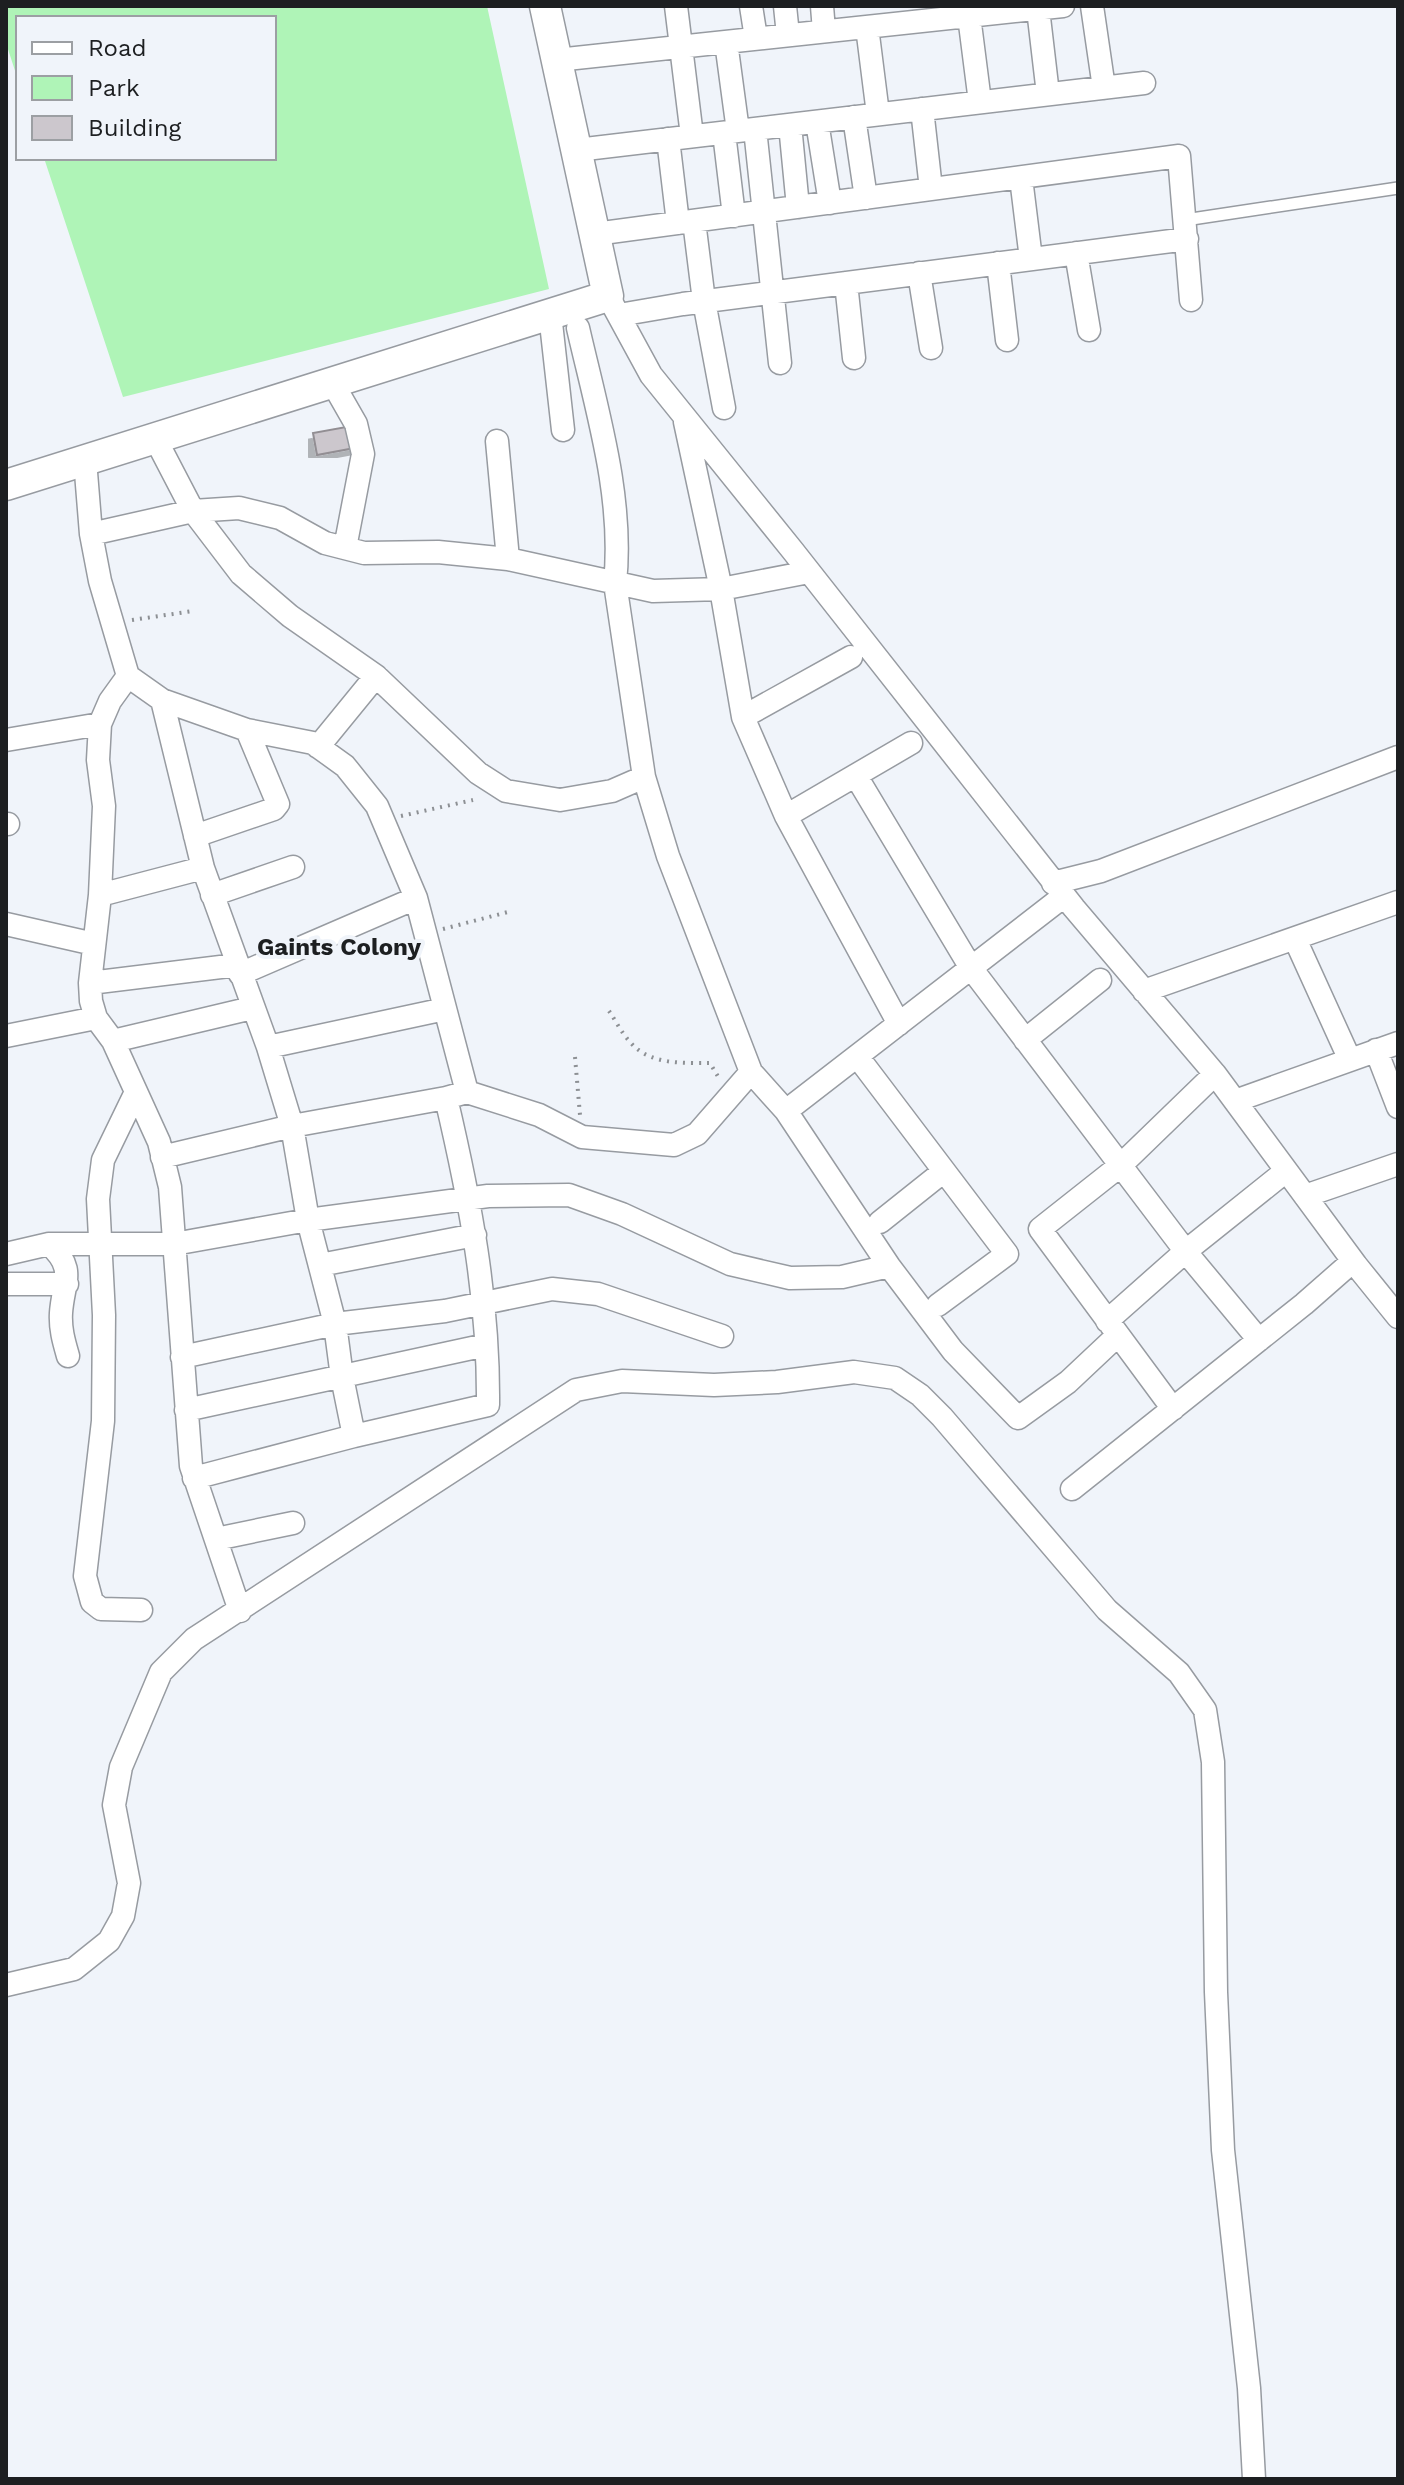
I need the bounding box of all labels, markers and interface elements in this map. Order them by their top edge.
legend [16,16,276,160]
text: Road [88,34,147,62]
text: Park [88,74,140,102]
text: Building [88,114,181,142]
district label: Gaints Colony [257,933,421,961]

